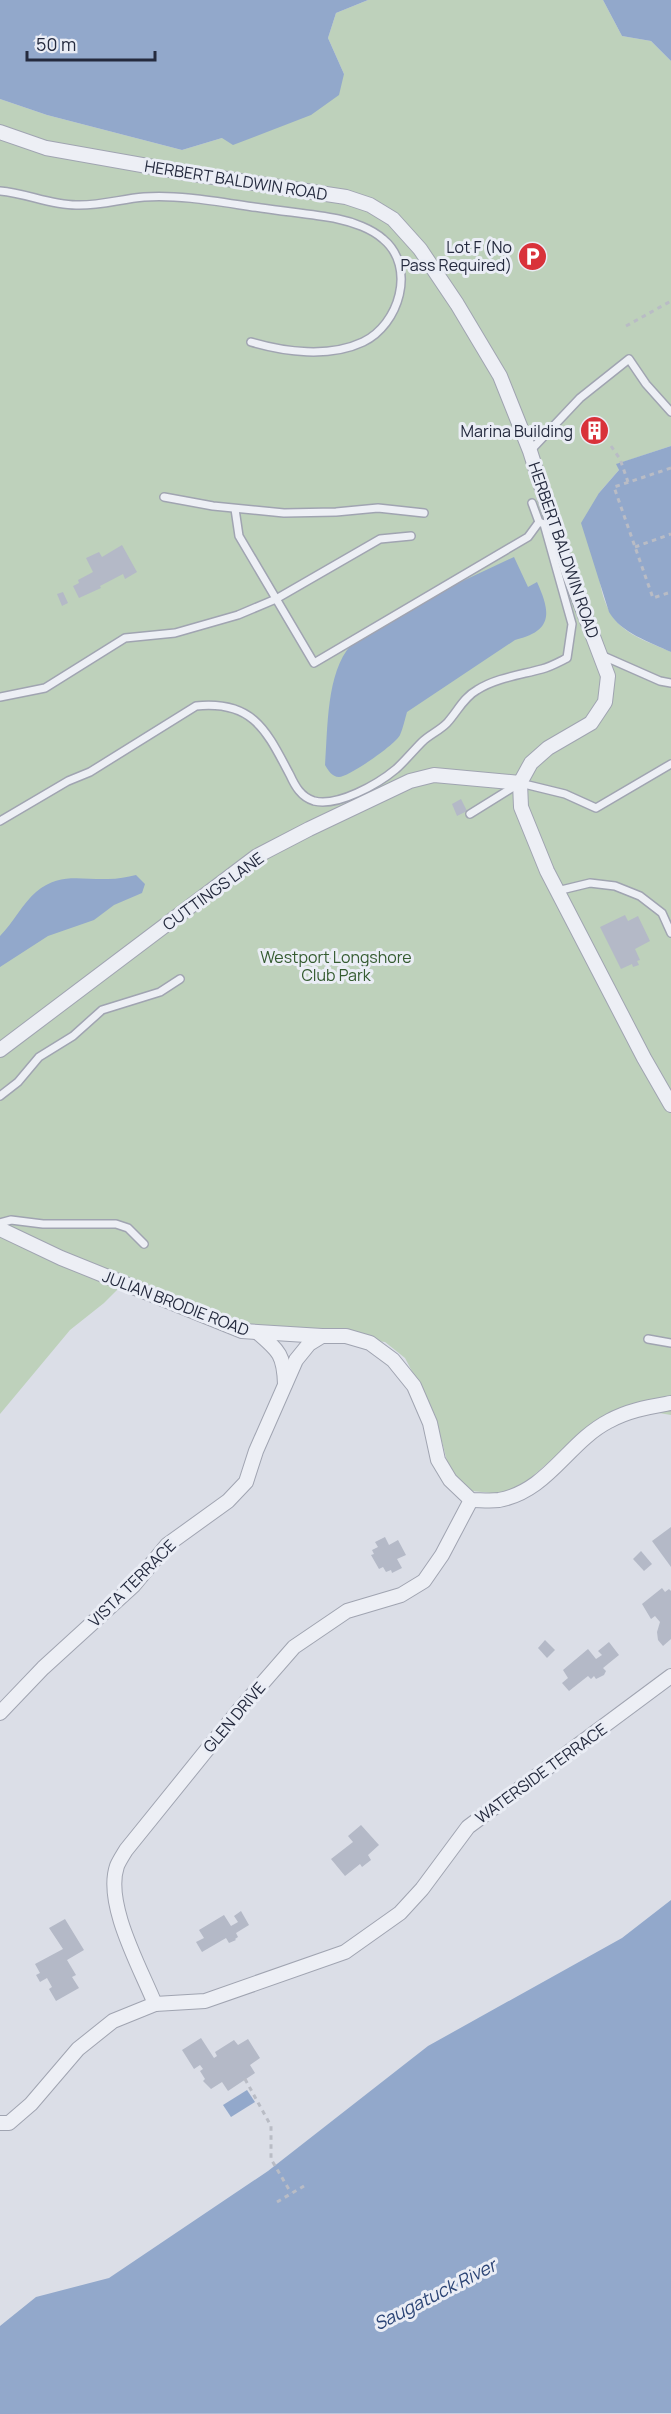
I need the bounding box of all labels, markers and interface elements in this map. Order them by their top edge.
scale bar [27,24,154,62]
text: 50 m [36,32,76,56]
street label: HERBERT BALDWIN ROAD [143,155,329,205]
place label: Lot F (No Pass Required) [400,236,512,276]
parking icon: Lot F (No Pass Required) [517,240,549,272]
building icon: Marina Building [578,415,610,447]
place label: Marina Building [461,420,573,442]
street label: HERBERT BALDWIN ROAD [523,459,605,641]
street label: CUTTINGS LANE [158,847,268,935]
park label: Westport Longshore Club Park [260,946,412,986]
street label: JULIAN BRODIE ROAD [100,1265,253,1341]
street label: VISTA TERRACE [84,1535,180,1631]
street label: GLEN DRIVE [198,1677,270,1757]
street label: WATERSIDE TERRACE [471,1718,611,1828]
water label: Saugatuck River [369,2252,502,2335]

